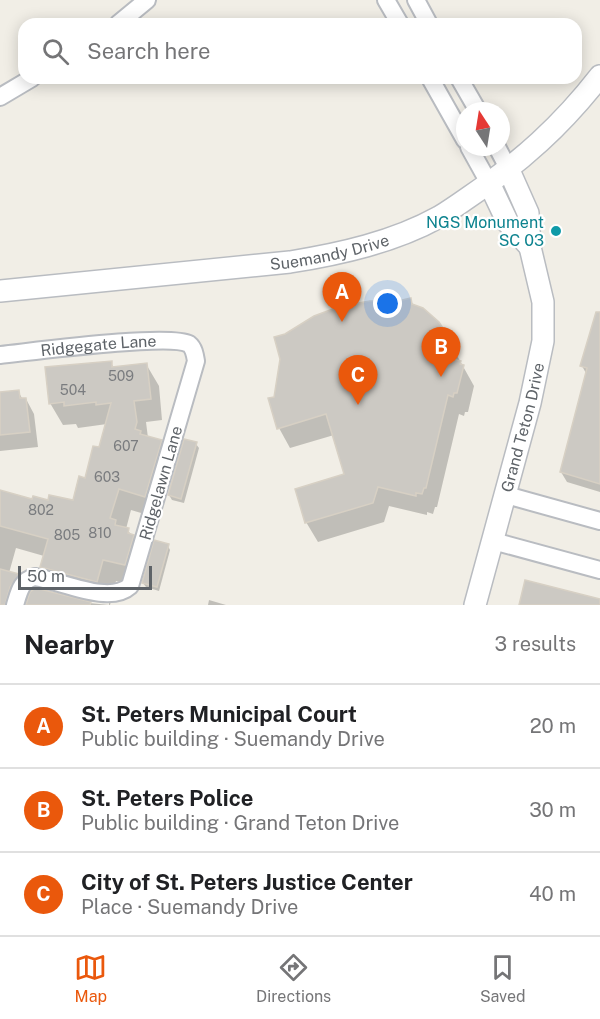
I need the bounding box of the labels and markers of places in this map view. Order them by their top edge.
place label: NGS Monument SC 03 [426,213,544,250]
marker: NGS Monument SC 03 [549,224,563,238]
pin: A [322,272,362,322]
pin: B [422,328,460,377]
pin: C [338,356,378,405]

